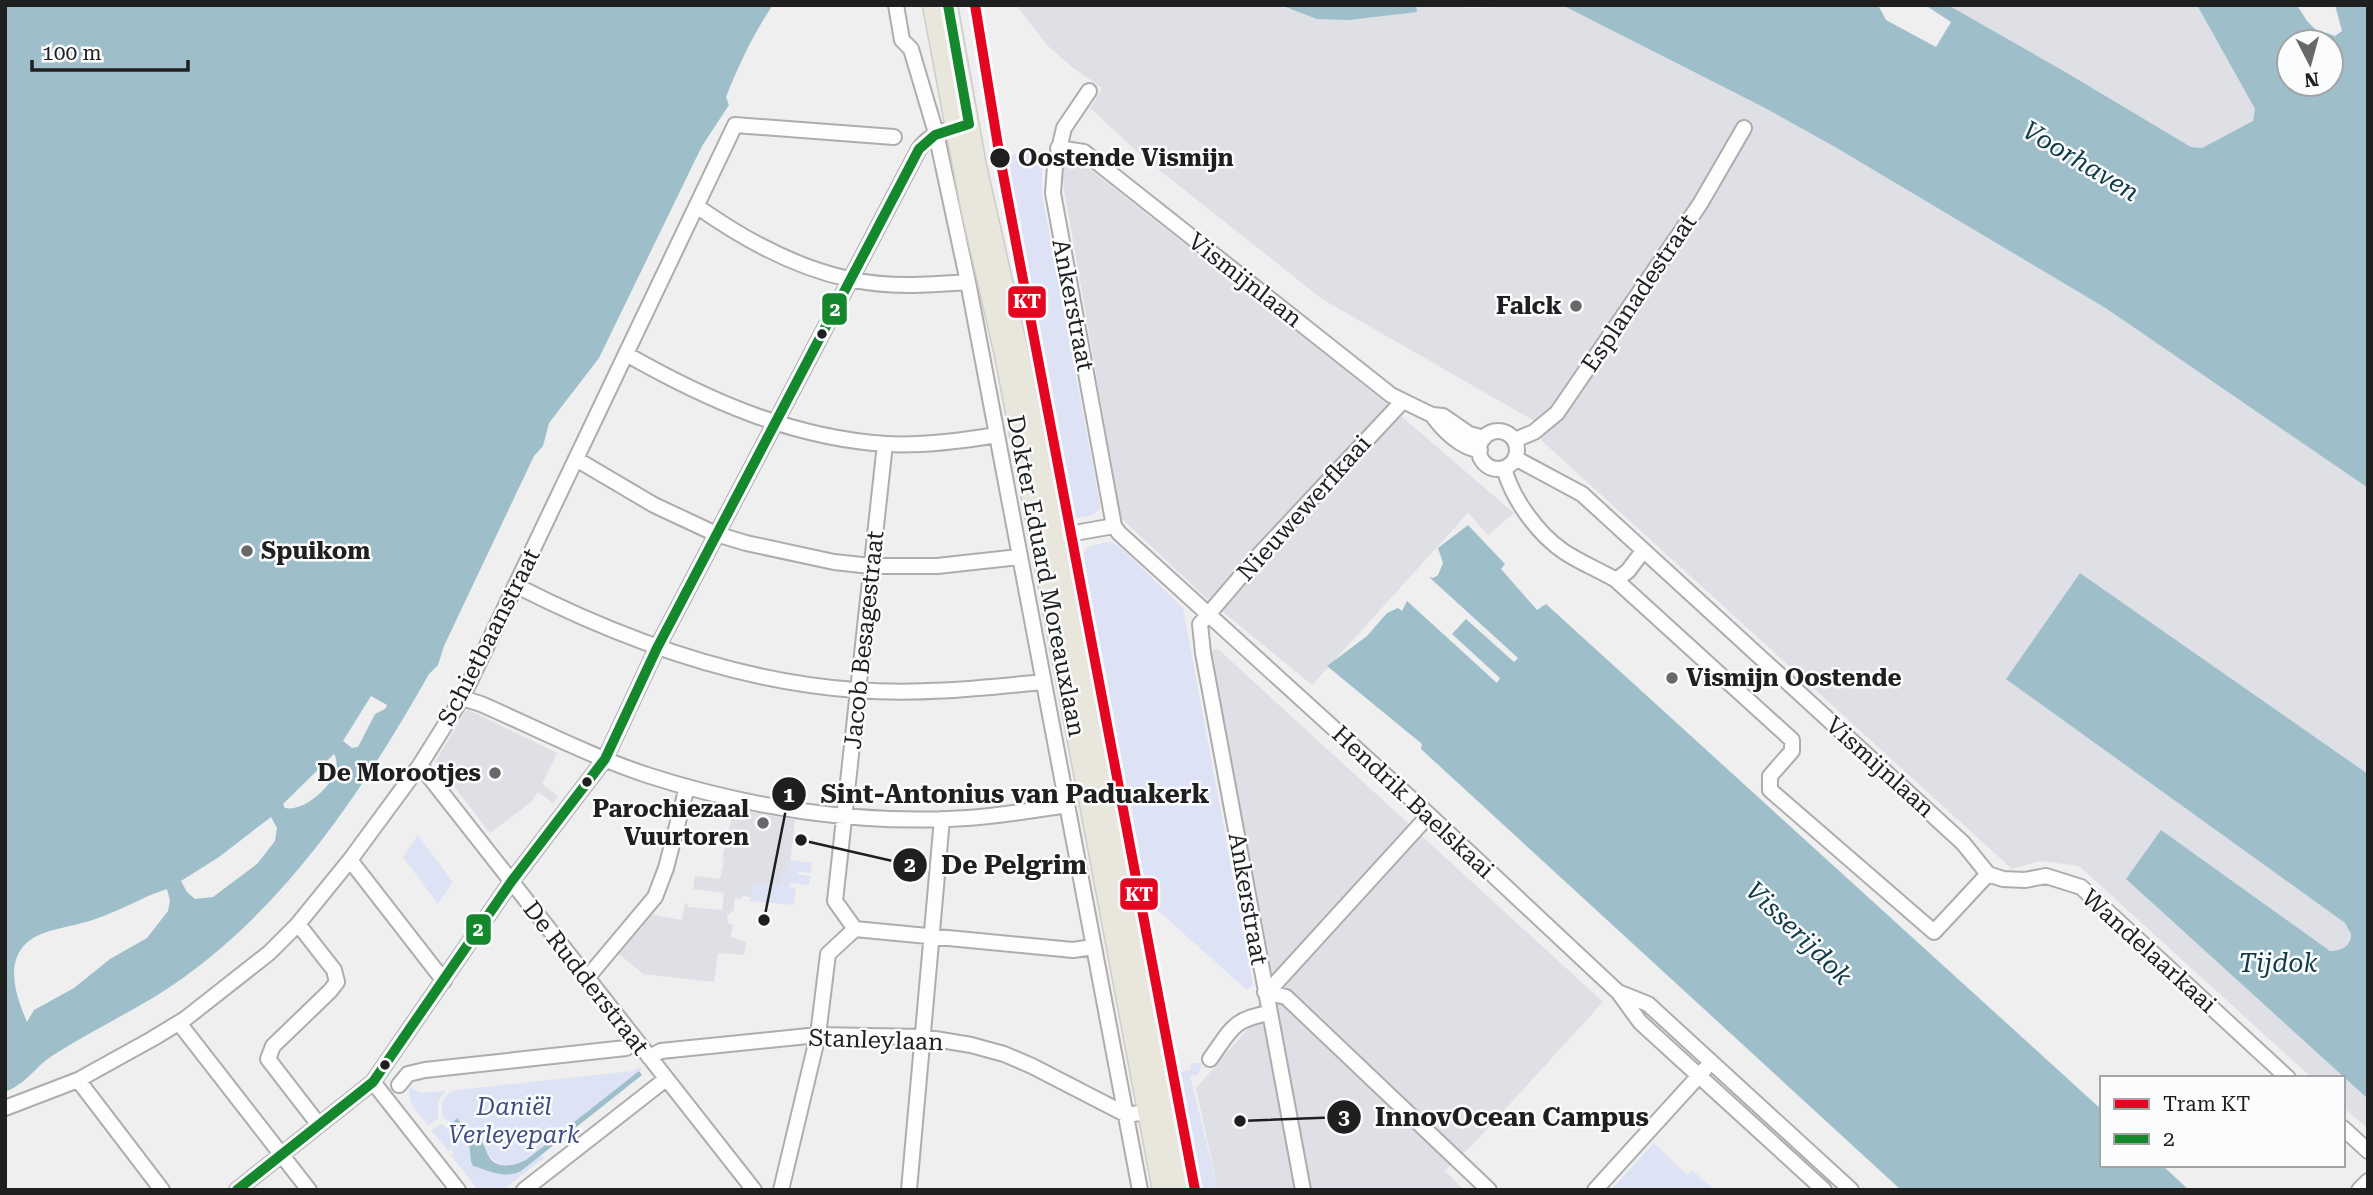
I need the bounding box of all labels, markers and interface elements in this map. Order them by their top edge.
scale bar [32,28,187,72]
north arrow [2275,28,2345,98]
text: 100 m [42,41,102,65]
text: N [2303,67,2320,92]
water label: Voorhaven [2017,115,2145,207]
place label: Oostende Vismijn [1018,144,1234,172]
marker: Oostende Vismijn [988,146,1012,170]
street label: Esplanadestraat [1576,209,1702,377]
street label: Vismijnlaan [1183,227,1307,333]
street label: Ankerstraat [1046,237,1100,373]
line badge: KT [1007,285,1047,319]
text: KT [1013,290,1041,313]
line badge: 2 [821,292,848,326]
place label: Falck [1496,292,1562,320]
text: 2 [830,298,840,321]
marker: Falck [1568,298,1584,314]
unlabelled marker [815,327,829,341]
street label: Dokter Eduard Moreauxlaan [1001,413,1091,739]
street label: Nieuwewerfkaai [1231,429,1377,587]
street label: Jacob Besagestraat [839,529,889,751]
place label: Spuikom [261,537,370,565]
marker: Spuikom [239,543,255,559]
street label: Schietbaanstraat [432,544,546,730]
place label: Vismijn Oostende [1686,664,1902,692]
marker: Vismijn Oostende [1664,670,1680,686]
street label: Vismijnlaan [1820,711,1940,823]
street label: Hendrik Baelskaai [1326,720,1500,884]
place label: De Morootjes [317,759,481,787]
marker: De Morootjes [487,765,503,781]
callout: Sint-Antonius van Paduakerk [772,771,1224,818]
unlabelled marker [580,775,594,789]
text: Sint-Antonius van Paduakerk [821,779,1209,809]
text: 1 [783,783,795,807]
place label: Parochiezaal Vuurtoren [592,795,749,851]
marker: Parochiezaal Vuurtoren [755,815,771,831]
street label: Ankerstraat [1223,831,1273,967]
callout: De Pelgrim [892,841,1101,888]
text: De Pelgrim [941,850,1087,880]
text: 2 [904,853,916,877]
water label: Visserijdok [1740,875,1859,991]
line badge: KT [1119,877,1159,911]
text: KT [1125,883,1153,906]
street label: Wandelaarkaai [2076,883,2222,1019]
street label: De Rudderstraat [517,896,655,1060]
line badge: 2 [465,913,492,946]
text: 2 [473,918,483,941]
water label: Tijdok [2238,948,2319,978]
street label: Stanleylaan [808,1024,944,1056]
unlabelled marker [378,1058,392,1072]
legend [2100,1076,2345,1167]
text: Tram KT [2163,1092,2250,1116]
park label: Daniël Verleyepark [448,1093,580,1149]
callout: InnovOcean Campus [1326,1093,1663,1140]
text: InnovOcean Campus [1375,1102,1649,1132]
text: 3 [1338,1105,1350,1129]
text: 2 [2163,1127,2175,1151]

